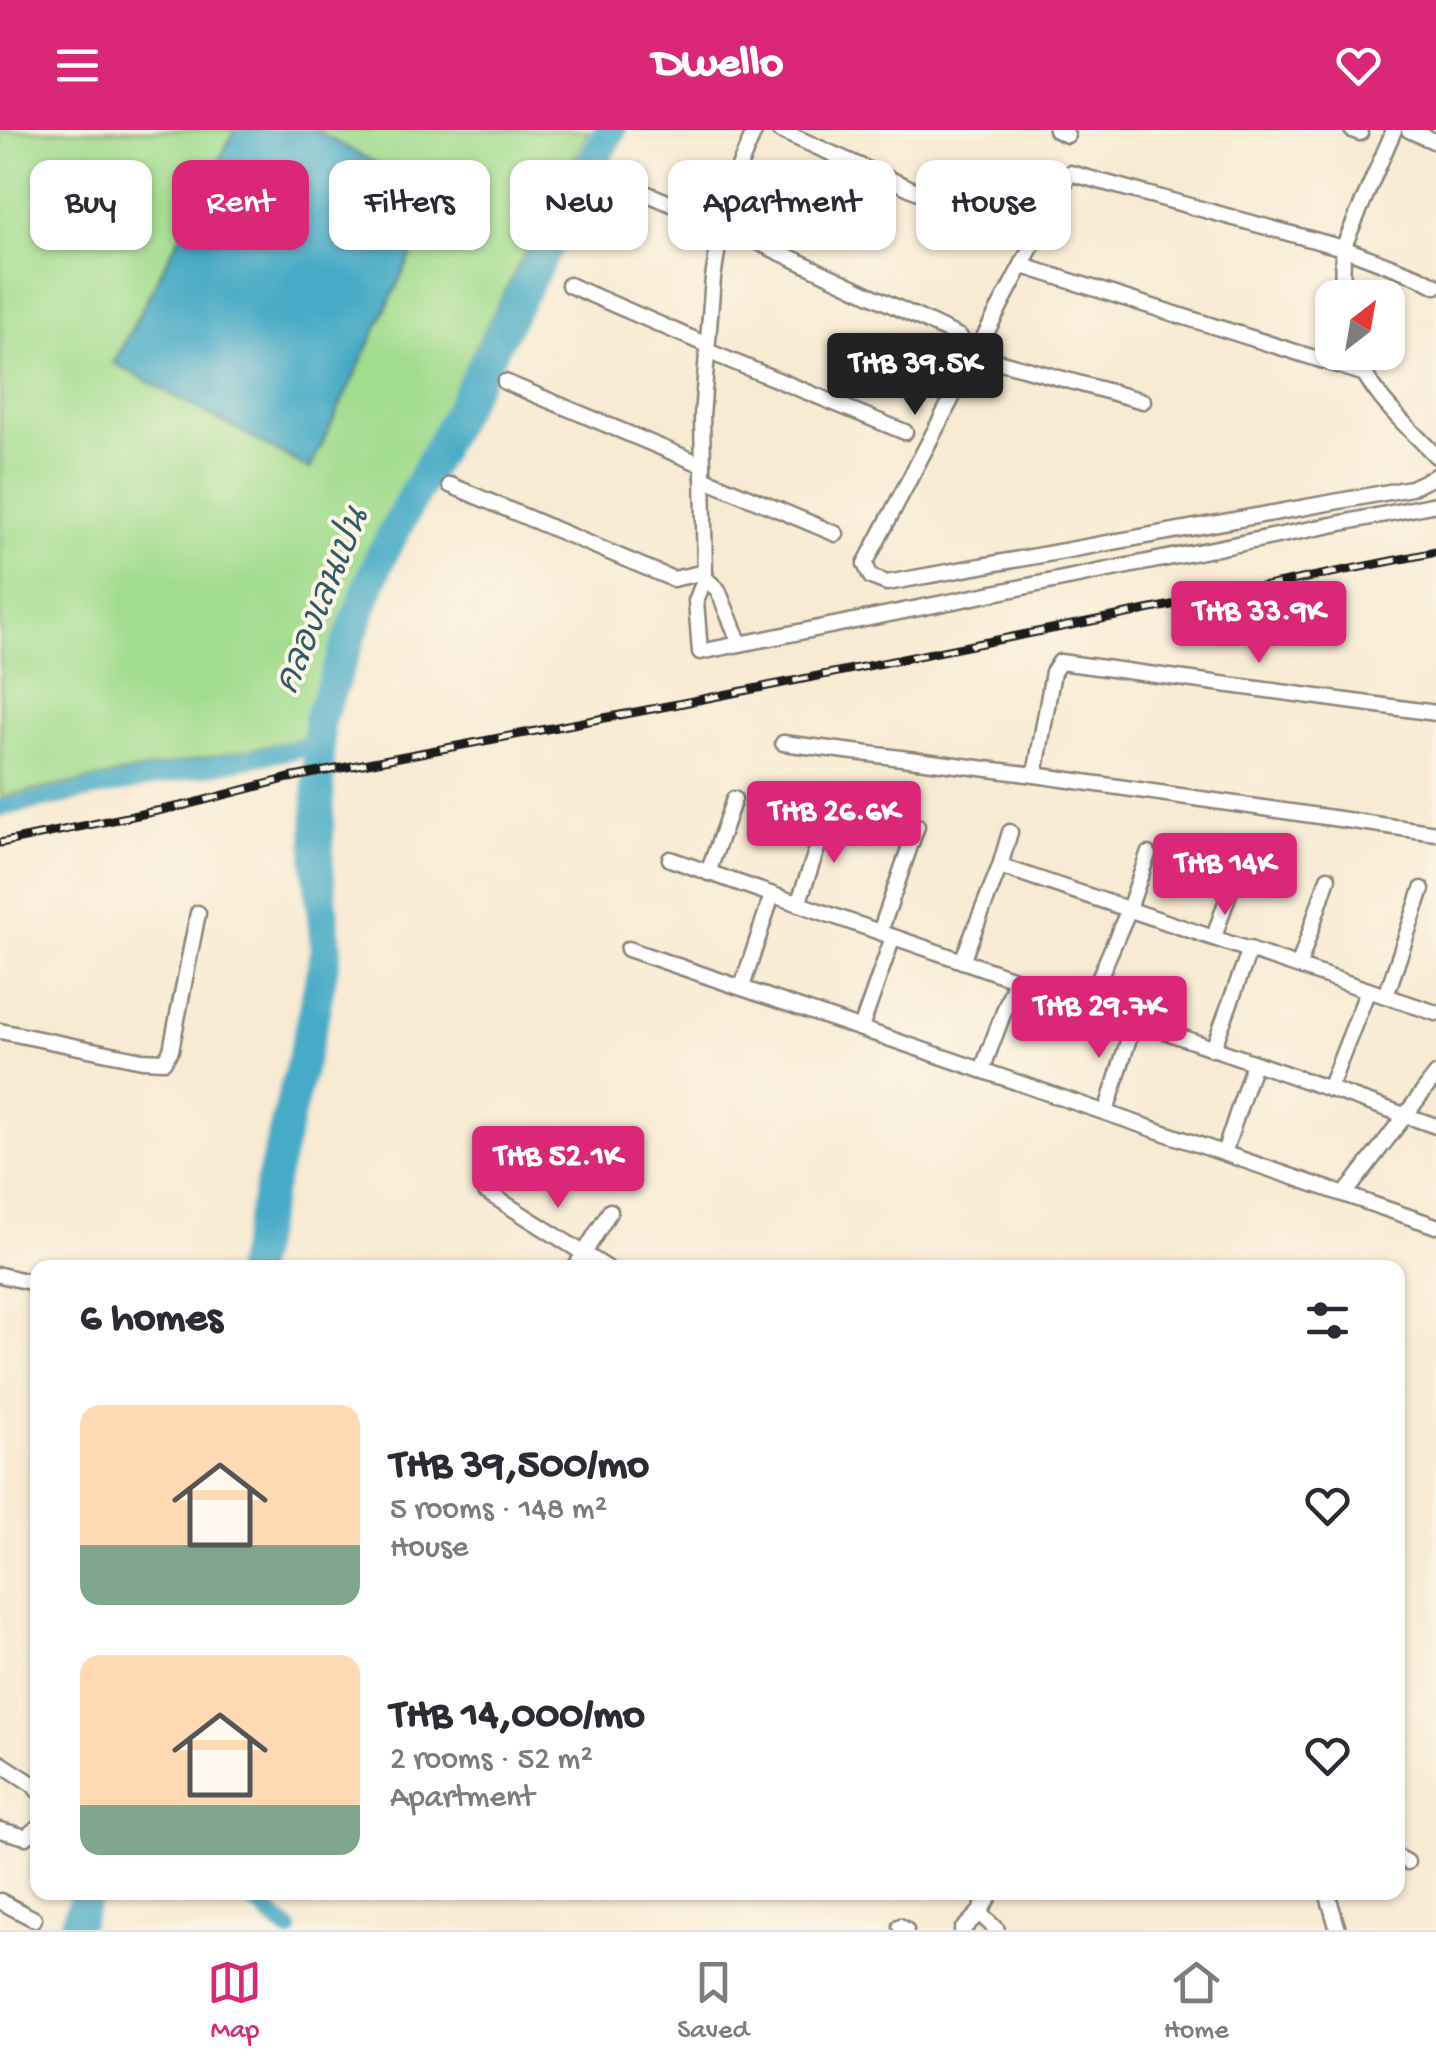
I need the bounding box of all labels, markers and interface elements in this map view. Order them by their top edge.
icon: menu [50,38,105,93]
icon: heart [1331,38,1386,93]
text: Dwello [653,39,783,92]
chip: Buy [30,160,152,250]
chip: Rent [172,160,309,250]
chip: Filters [329,160,490,250]
chip: New [510,160,648,250]
chip: Apartment [668,160,896,250]
chip: House [916,160,1071,250]
north arrow [1315,280,1405,370]
map controls [1315,280,1405,370]
pin: THB 39.5K [801,333,1029,418]
text: THB 39.5K [849,346,981,384]
water label: คลองเลนเปน [265,500,381,700]
pin: THB 33.9K [1145,581,1373,666]
text: THB 33.9K [1193,594,1325,632]
pin: THB 26.6K [720,781,948,866]
text: THB 26.6K [769,794,899,832]
pin: THB 14K [1133,833,1317,918]
text: THB 14K [1175,846,1275,884]
pin: THB 29.7K [985,976,1213,1061]
text: THB 29.7K [1034,989,1164,1027]
pin: THB 52.1K [444,1126,672,1211]
text: THB 52.1K [494,1139,622,1177]
icon: filters [1300,1293,1355,1348]
text: 6 homes [80,1296,223,1345]
text: THB 39,500/mo [390,1443,649,1492]
icon: home [160,1445,280,1565]
icon: heart [1300,1478,1355,1533]
text: 5 rooms · 148 m² [390,1492,607,1530]
text: House [390,1530,468,1568]
text: THB 14,000/mo [390,1693,645,1742]
icon: home [160,1695,280,1815]
icon: heart [1300,1728,1355,1783]
text: 2 rooms · 52 m² [390,1742,593,1780]
text: Apartment [390,1780,534,1818]
tab: Map [207,1955,262,2048]
tab: Saved [677,1955,749,2048]
tab: Home [1164,1955,1229,2048]

